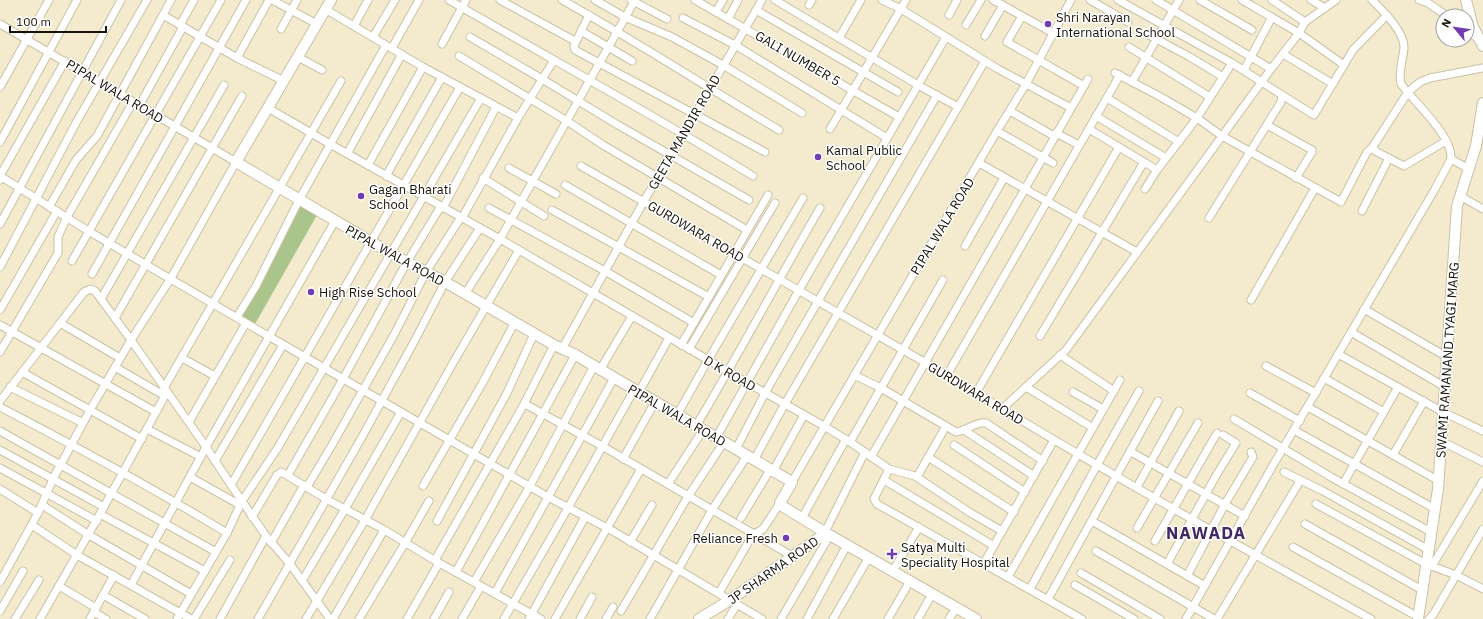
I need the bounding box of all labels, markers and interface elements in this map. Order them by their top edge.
scale bar [10,8,106,34]
north arrow [1435,8,1475,48]
place label: Shri Narayan International School [1056,9,1175,41]
text: 100 m [16,14,51,29]
text: N [1438,16,1454,30]
marker: Shri Narayan International School [1043,19,1053,29]
street label: GALI NUMBER 5 [752,27,844,90]
street label: PIPAL WALA ROAD [63,56,167,127]
street label: GEETA MANDIR ROAD [645,72,724,193]
place label: Kamal Public School [826,142,902,174]
marker: Kamal Public School [813,152,823,162]
street label: PIPAL WALA ROAD [907,174,978,278]
place label: Gagan Bharati School [369,181,452,213]
marker: Gagan Bharati School [356,191,366,201]
street label: GURDWARA ROAD [644,197,747,266]
street label: PIPAL WALA ROAD [342,221,447,290]
street label: SWAMI RAMANAND TYAGI MARG [1432,261,1463,459]
place label: High Rise School [319,284,417,301]
marker: High Rise School [306,287,316,297]
street label: D K ROAD [701,352,759,395]
street label: GURDWARA ROAD [925,358,1027,429]
street label: PIPAL WALA ROAD [625,380,729,450]
district label: NAWADA [1166,522,1246,544]
place label: Reliance Fresh [692,530,778,547]
street label: JP SHARMA ROAD [725,533,822,608]
marker: Reliance Fresh [781,533,791,543]
place label: Satya Multi Speciality Hospital [901,539,1010,571]
marker: Satya Multi Speciality Hospital [886,548,898,560]

